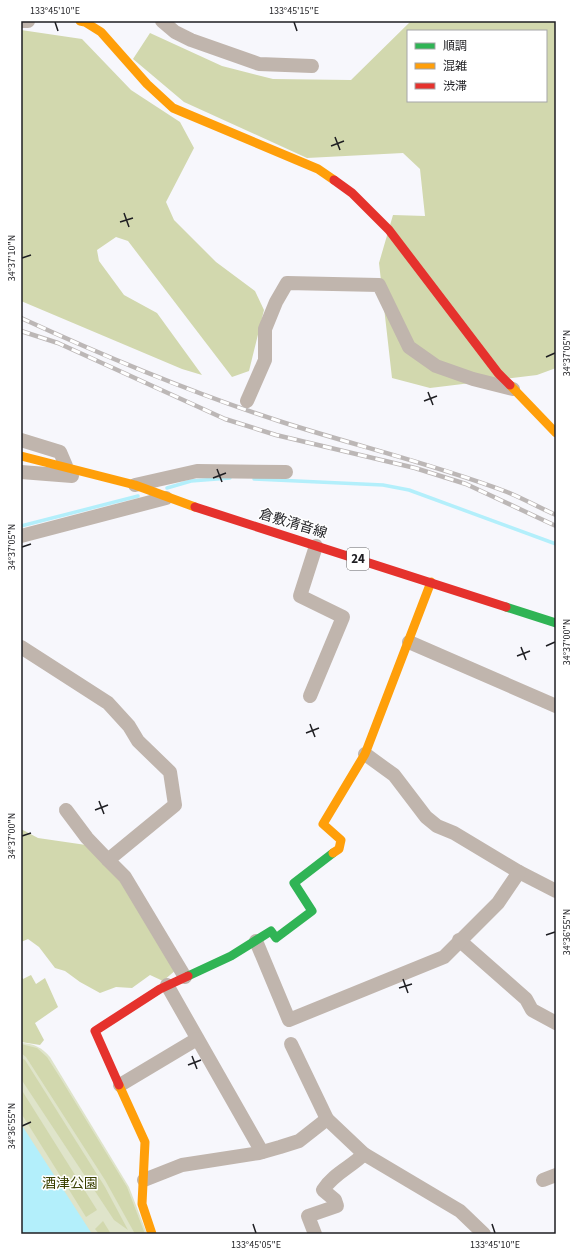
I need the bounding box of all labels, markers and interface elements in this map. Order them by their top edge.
text: 133°45'10"E [30,4,80,18]
text: 133°45'15"E [269,4,319,18]
legend [407,30,547,102]
text: 順調 [443,38,467,55]
text: 混雑 [443,58,467,75]
text: 渋滞 [443,78,467,95]
text: 34°37'10"N [5,235,19,281]
text: 34°37'05"N [560,330,574,376]
street label: 倉敷清音線 [257,504,329,544]
text: 34°37'05"N [5,524,19,570]
road number: 24 [347,548,369,570]
text: 34°37'00"N [560,619,574,665]
text: 34°37'00"N [5,813,19,859]
text: 34°36'55"N [560,909,574,955]
text: 34°36'55"N [5,1103,19,1149]
park label: 酒津公園 [42,1174,98,1194]
text: 133°45'05"E [231,1238,281,1252]
text: 133°45'10"E [470,1238,520,1252]

